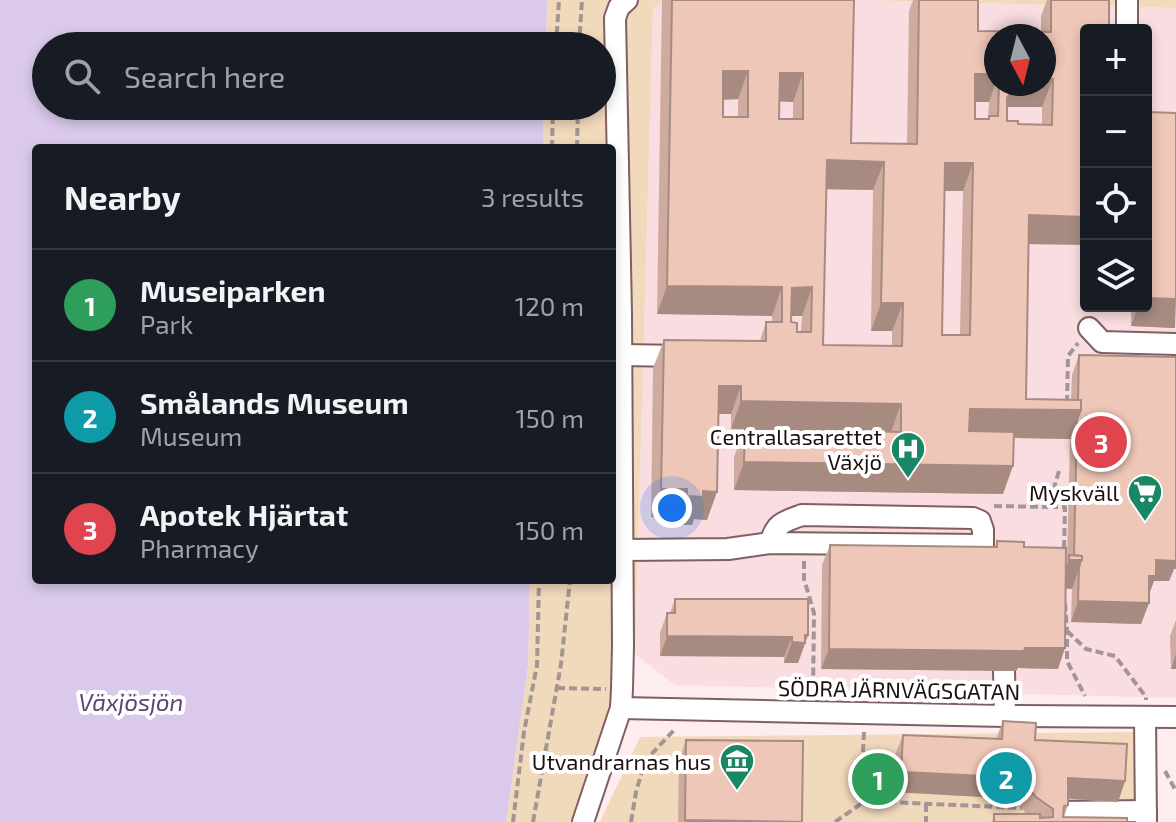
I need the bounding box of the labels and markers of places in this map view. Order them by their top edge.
pin: 3 [1075,412,1127,472]
place label: Centrallasarettet Växjö [710,423,882,475]
hospital icon: Centrallasarettet Växjö [889,430,927,480]
supermarket icon: Myskväll [1126,473,1164,523]
place label: Myskväll [1029,479,1119,505]
museum icon: Utvandrarnas hus [718,742,756,792]
place label: Utvandrarnas hus [532,748,711,774]
pin: 2 [980,748,1032,808]
pin: 1 [852,749,904,809]

